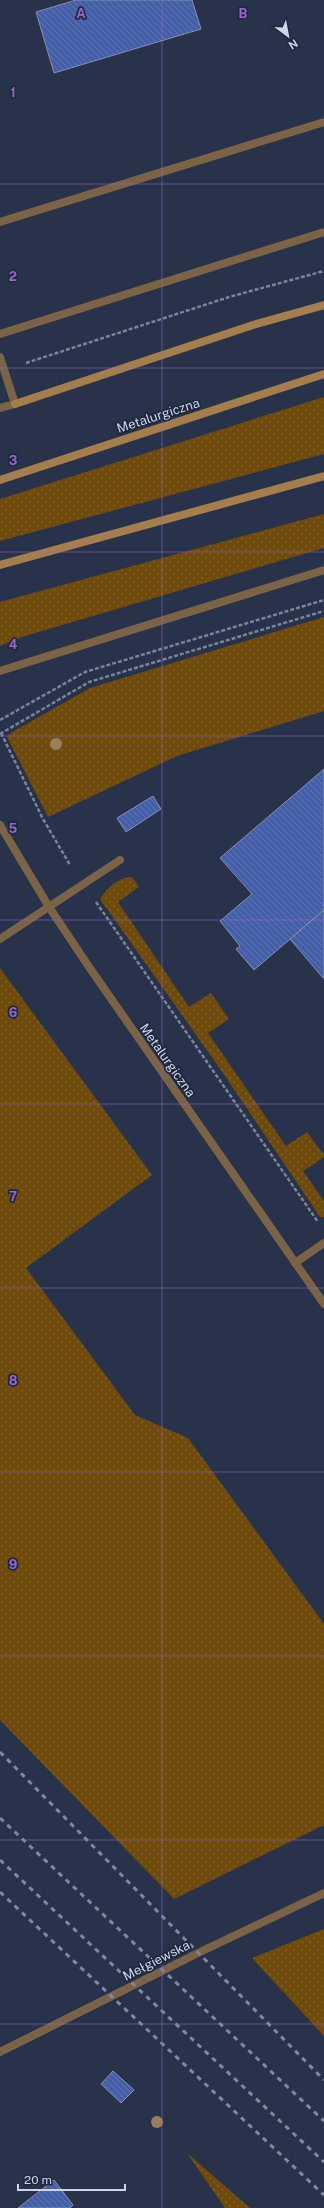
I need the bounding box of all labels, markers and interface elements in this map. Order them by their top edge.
text: A [76,6,86,21]
text: B [239,6,248,21]
north arrow [268,16,308,56]
text: N [286,37,300,52]
text: 1 [10,85,16,100]
text: 2 [9,269,17,284]
street label: Metalurgiczna [115,395,201,436]
text: 3 [9,453,18,468]
text: 4 [9,637,18,652]
text: 5 [9,821,18,836]
text: 6 [9,1005,18,1020]
street label: Metalurgiczna [137,1021,198,1100]
text: 7 [9,1189,17,1204]
text: 8 [9,1373,18,1388]
text: 9 [9,1557,17,1572]
street label: Mełgiewska [120,1937,192,1984]
scale bar [18,2166,125,2192]
text: 20 m [24,2173,52,2187]

